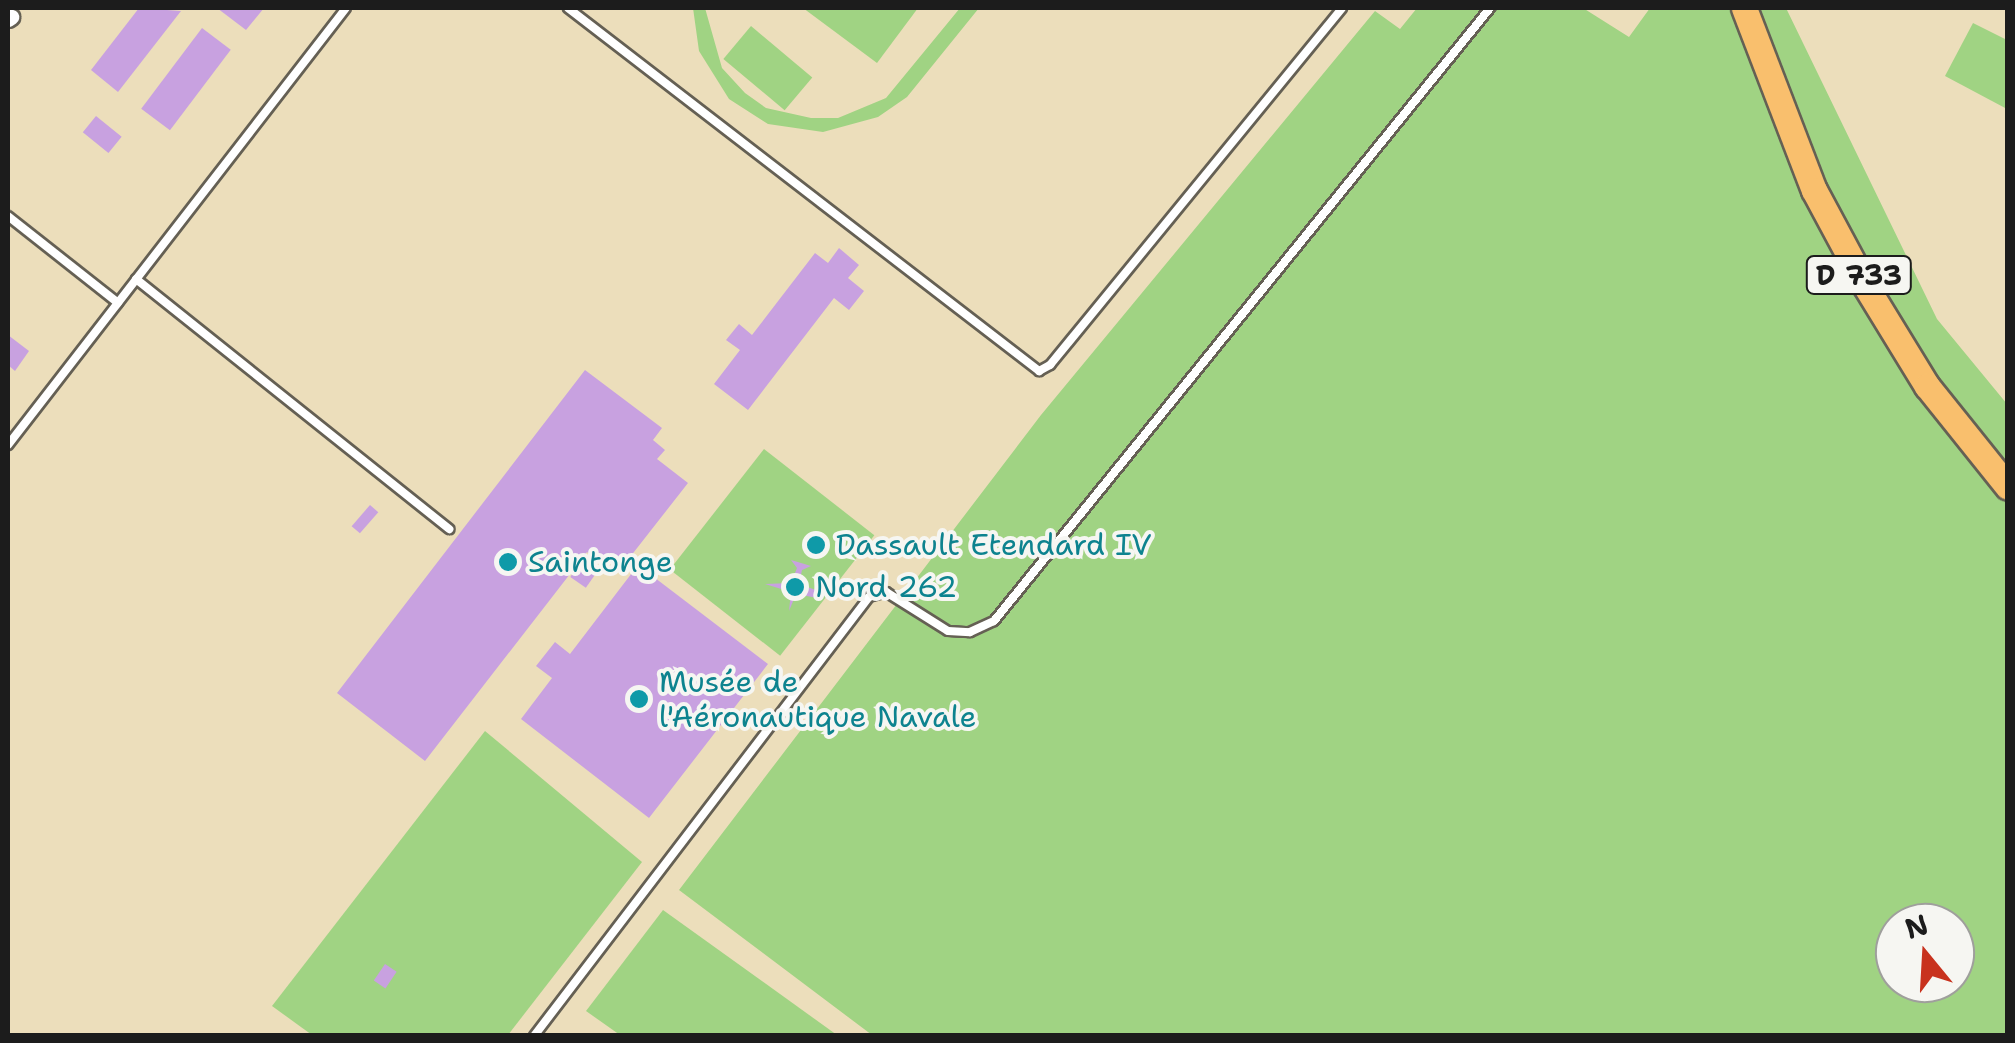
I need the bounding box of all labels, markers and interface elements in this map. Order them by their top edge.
road number: D 733 [1804,252,1914,298]
place label: Dassault Etendard IV [836,527,1151,563]
marker: Dassault Etendard IV [805,534,827,556]
place label: Saintonge [528,544,673,580]
marker: Saintonge [497,551,519,573]
place label: Nord 262 [815,569,957,605]
marker: Nord 262 [784,576,806,598]
place label: Musée de l'Aéronautique Navale [659,664,976,734]
marker: Musée de l'Aéronautique Navale [628,688,650,710]
north arrow [1875,903,1975,1003]
text: N [1900,905,1933,948]

